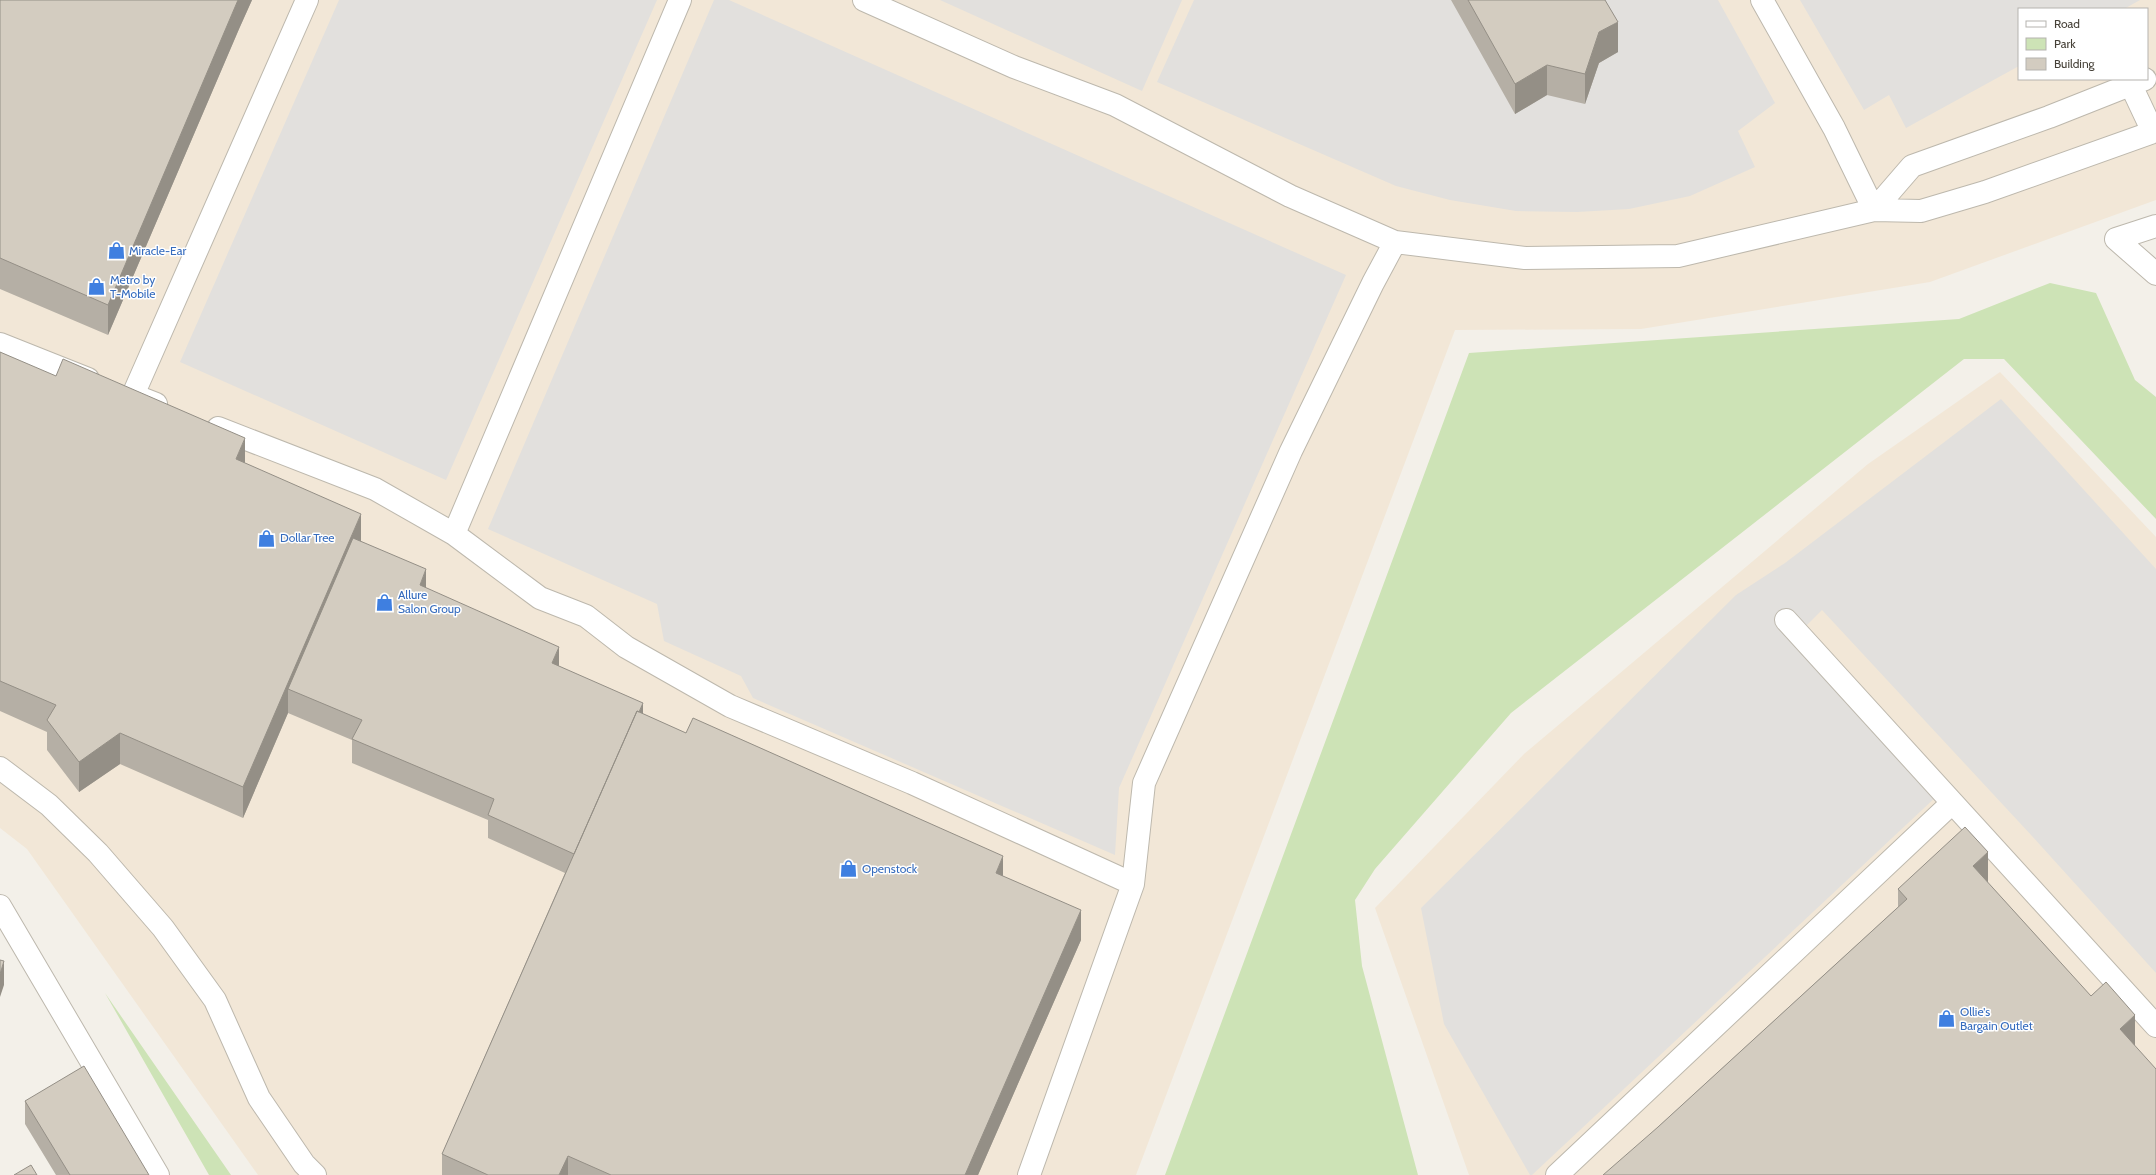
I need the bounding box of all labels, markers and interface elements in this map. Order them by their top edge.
legend [2018,8,2148,80]
text: Road [2054,16,2080,31]
text: Park [2054,36,2076,51]
text: Building [2054,56,2096,71]
shop icon: Miracle-Ear [106,241,126,261]
place label: Miracle-Ear [129,243,186,258]
place label: Metro by T-Mobile [110,272,155,301]
shop icon: Metro by T-Mobile [87,277,107,297]
shop icon: Dollar Tree [257,528,277,548]
place label: Dollar Tree [280,530,334,545]
place label: Allure Salon Group [398,587,461,616]
shop icon: Allure Salon Group [375,592,395,612]
shop icon: Openstock [839,859,859,879]
place label: Openstock [862,861,918,876]
place label: Ollie's Bargain Outlet [1960,1004,2033,1033]
shop icon: Ollie's Bargain Outlet [1937,1009,1957,1029]

